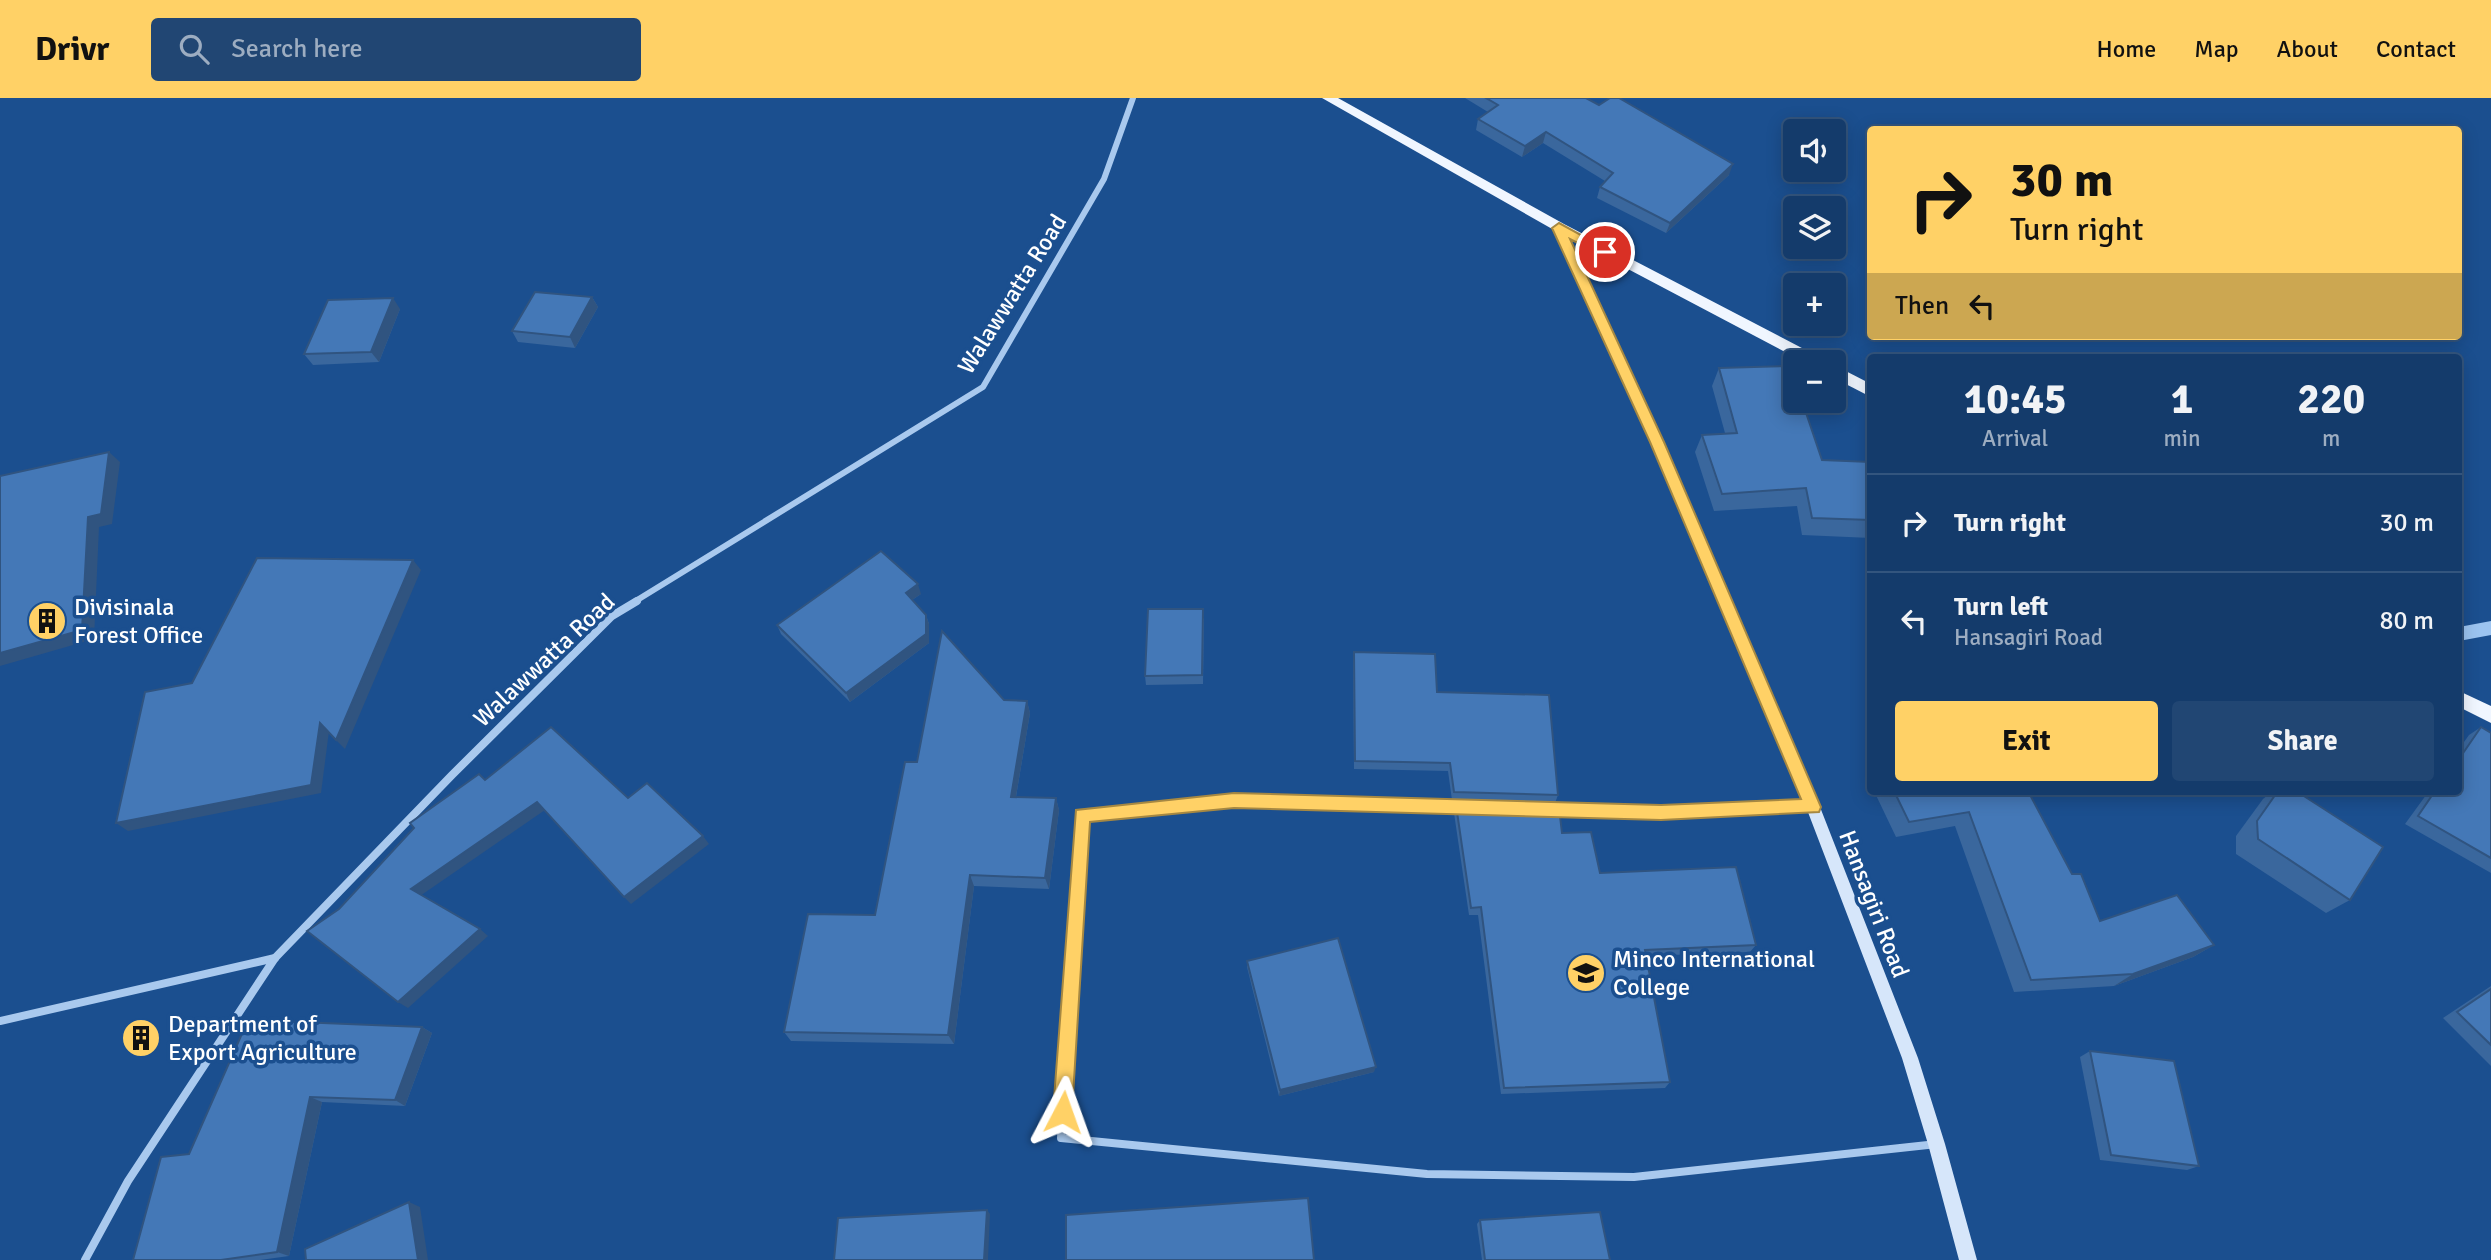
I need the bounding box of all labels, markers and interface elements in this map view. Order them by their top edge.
search box [151,18,641,81]
text: Drivr [35,29,109,70]
icon: search [175,30,213,68]
text: Search here [231,33,362,65]
text: Home [2096,34,2156,64]
text: Map [2194,34,2239,64]
text: About [2277,34,2338,64]
text: Contact [2376,34,2456,64]
map controls [1783,119,1846,413]
button: sound [1783,119,1846,182]
text: 30 m [2010,150,2113,210]
icon: right [1895,154,1986,245]
button: layers [1783,196,1846,259]
street label: Walawwatta Road [951,209,1073,379]
text: Turn right [2010,210,2143,249]
pin [1575,222,1635,282]
icon: arrive [1586,233,1624,271]
button: + [1783,273,1846,336]
icon: left [1963,287,2001,325]
text: Then [1895,290,1949,322]
button: − [1783,350,1846,413]
text: 10:45 [1964,374,2067,425]
text: 1 [2171,374,2193,425]
text: 220 [2297,374,2365,425]
text: Arrival [1982,424,2048,453]
text: min [2163,424,2201,453]
text: m [2322,424,2340,453]
icon: right [1895,504,1933,542]
text: Turn right [1954,507,2066,539]
text: 30 m [2379,507,2434,539]
street label: Walawwatta Road [467,587,621,733]
text: Turn left [1954,591,2048,623]
place label: Divisinala Forest Office [74,592,203,650]
building icon: Divisinala Forest Office [26,600,68,642]
icon: left [1895,602,1933,640]
text: 80 m [2379,605,2434,637]
text: Hansagiri Road [1954,623,2103,652]
button: Exit [1895,701,2158,781]
button: Share [2172,701,2434,781]
street label: Hansagiri Road [1832,826,1916,982]
place label: Minco International College [1613,944,1815,1002]
school or university icon: Minco International College [1565,952,1607,994]
place label: Department of Export Agriculture [168,1009,357,1067]
building icon: Department of Export Agriculture [120,1017,162,1059]
position arrow [1026,1075,1100,1149]

